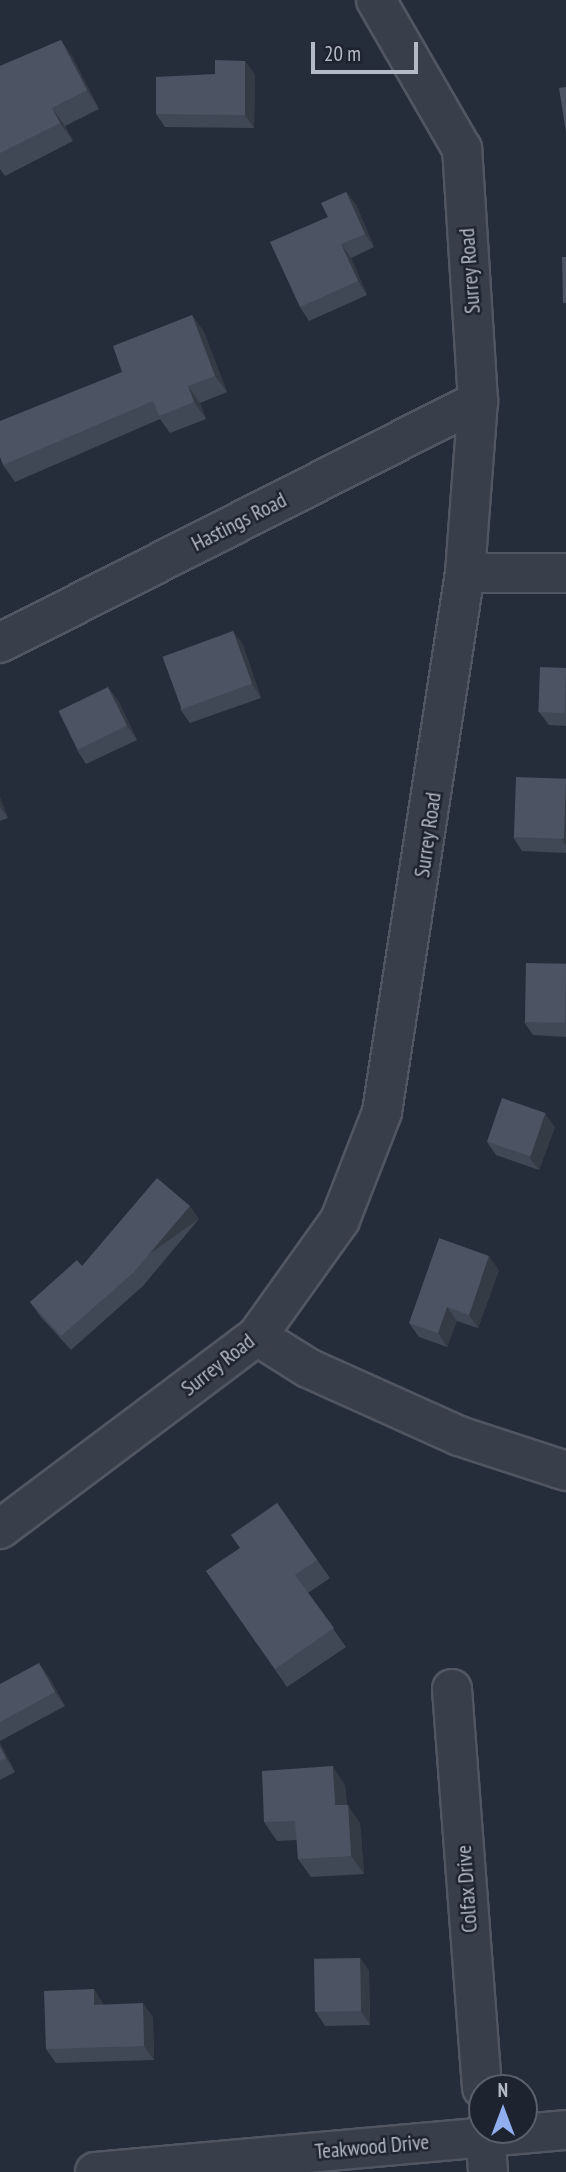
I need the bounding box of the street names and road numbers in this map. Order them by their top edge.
street label: Surrey Road [454,227,486,315]
street label: Hastings Road [188,487,290,557]
street label: Surrey Road [410,791,446,879]
street label: Surrey Road [176,1329,260,1401]
street label: Colfax Drive [451,1844,483,1934]
street label: Teakwood Drive [314,2129,430,2165]

